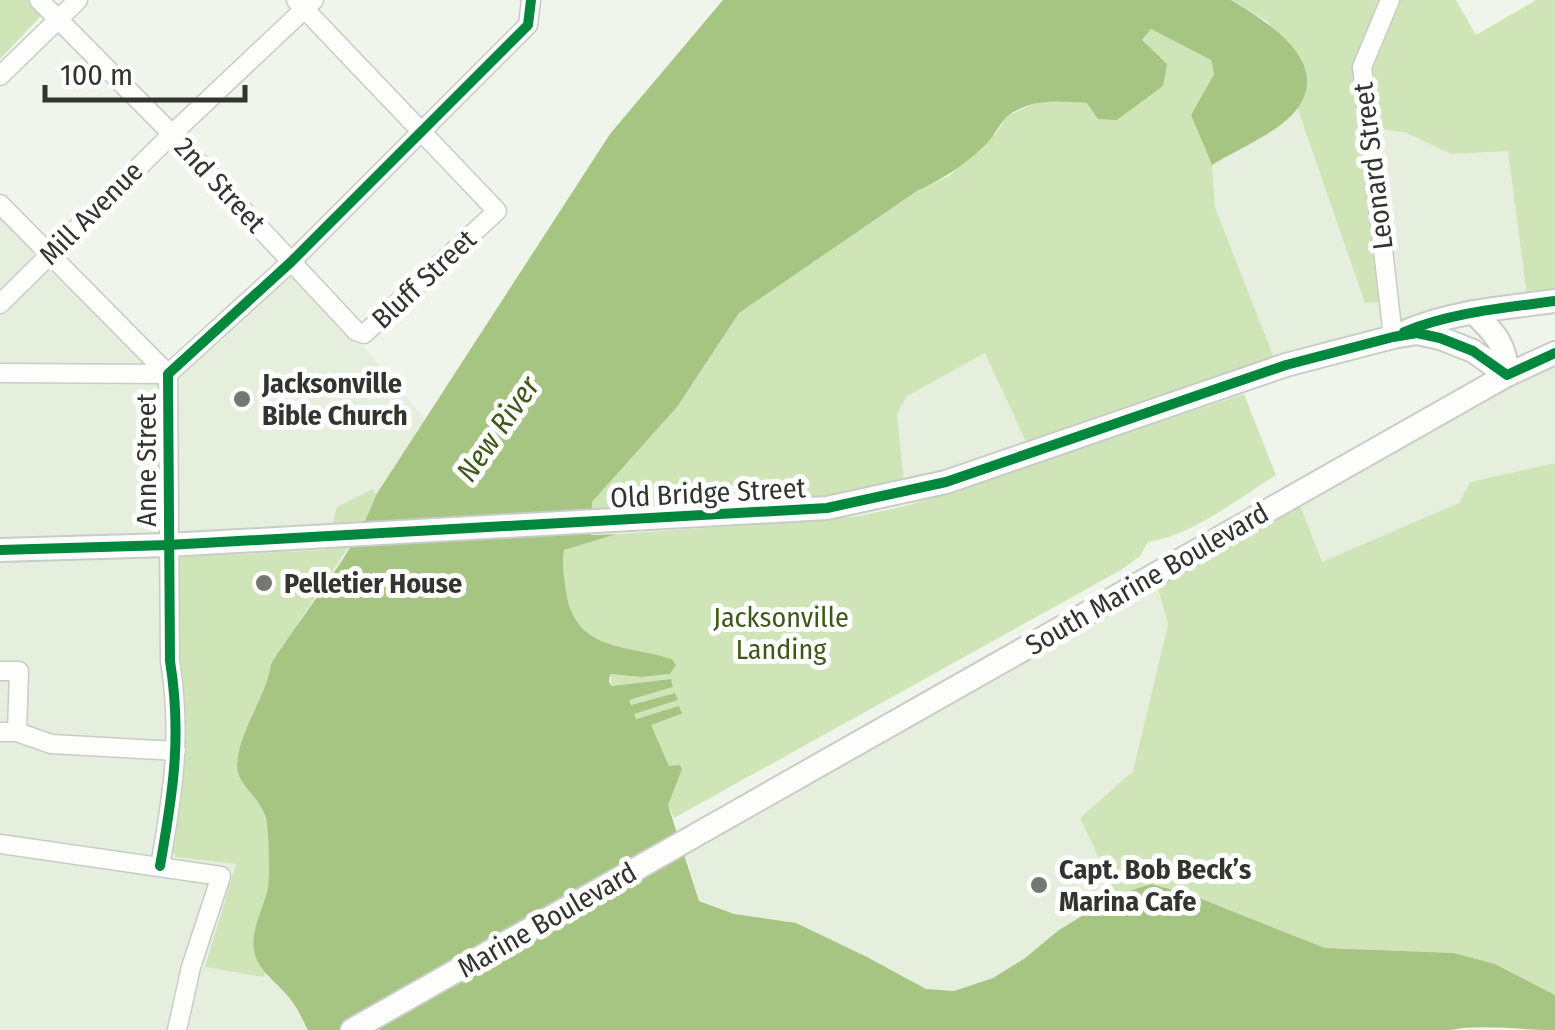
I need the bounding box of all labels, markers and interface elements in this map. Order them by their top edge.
scale bar [45,40,245,102]
text: 100 m [60,57,133,93]
street label: Leonard Street [1346,80,1400,252]
street label: 2nd Street [168,131,273,240]
street label: Mill Avenue [32,154,150,272]
street label: Bluff Street [365,222,483,335]
place label: Jacksonville Bible Church [261,367,408,432]
water label: New River [449,368,548,489]
marker: Jacksonville Bible Church [231,388,253,410]
street label: Anne Street [130,392,163,527]
street label: Old Bridge Street [609,471,807,515]
street label: South Marine Boulevard [1020,496,1274,662]
place label: Pelletier House [284,567,462,600]
marker: Pelletier House [253,572,275,594]
park label: Jacksonville Landing [713,601,849,666]
place label: Capt. Bob Beck’s Marina Cafe [1059,853,1251,918]
street label: Marine Boulevard [452,855,642,985]
marker: Capt. Bob Beck’s Marina Cafe [1028,874,1050,896]

